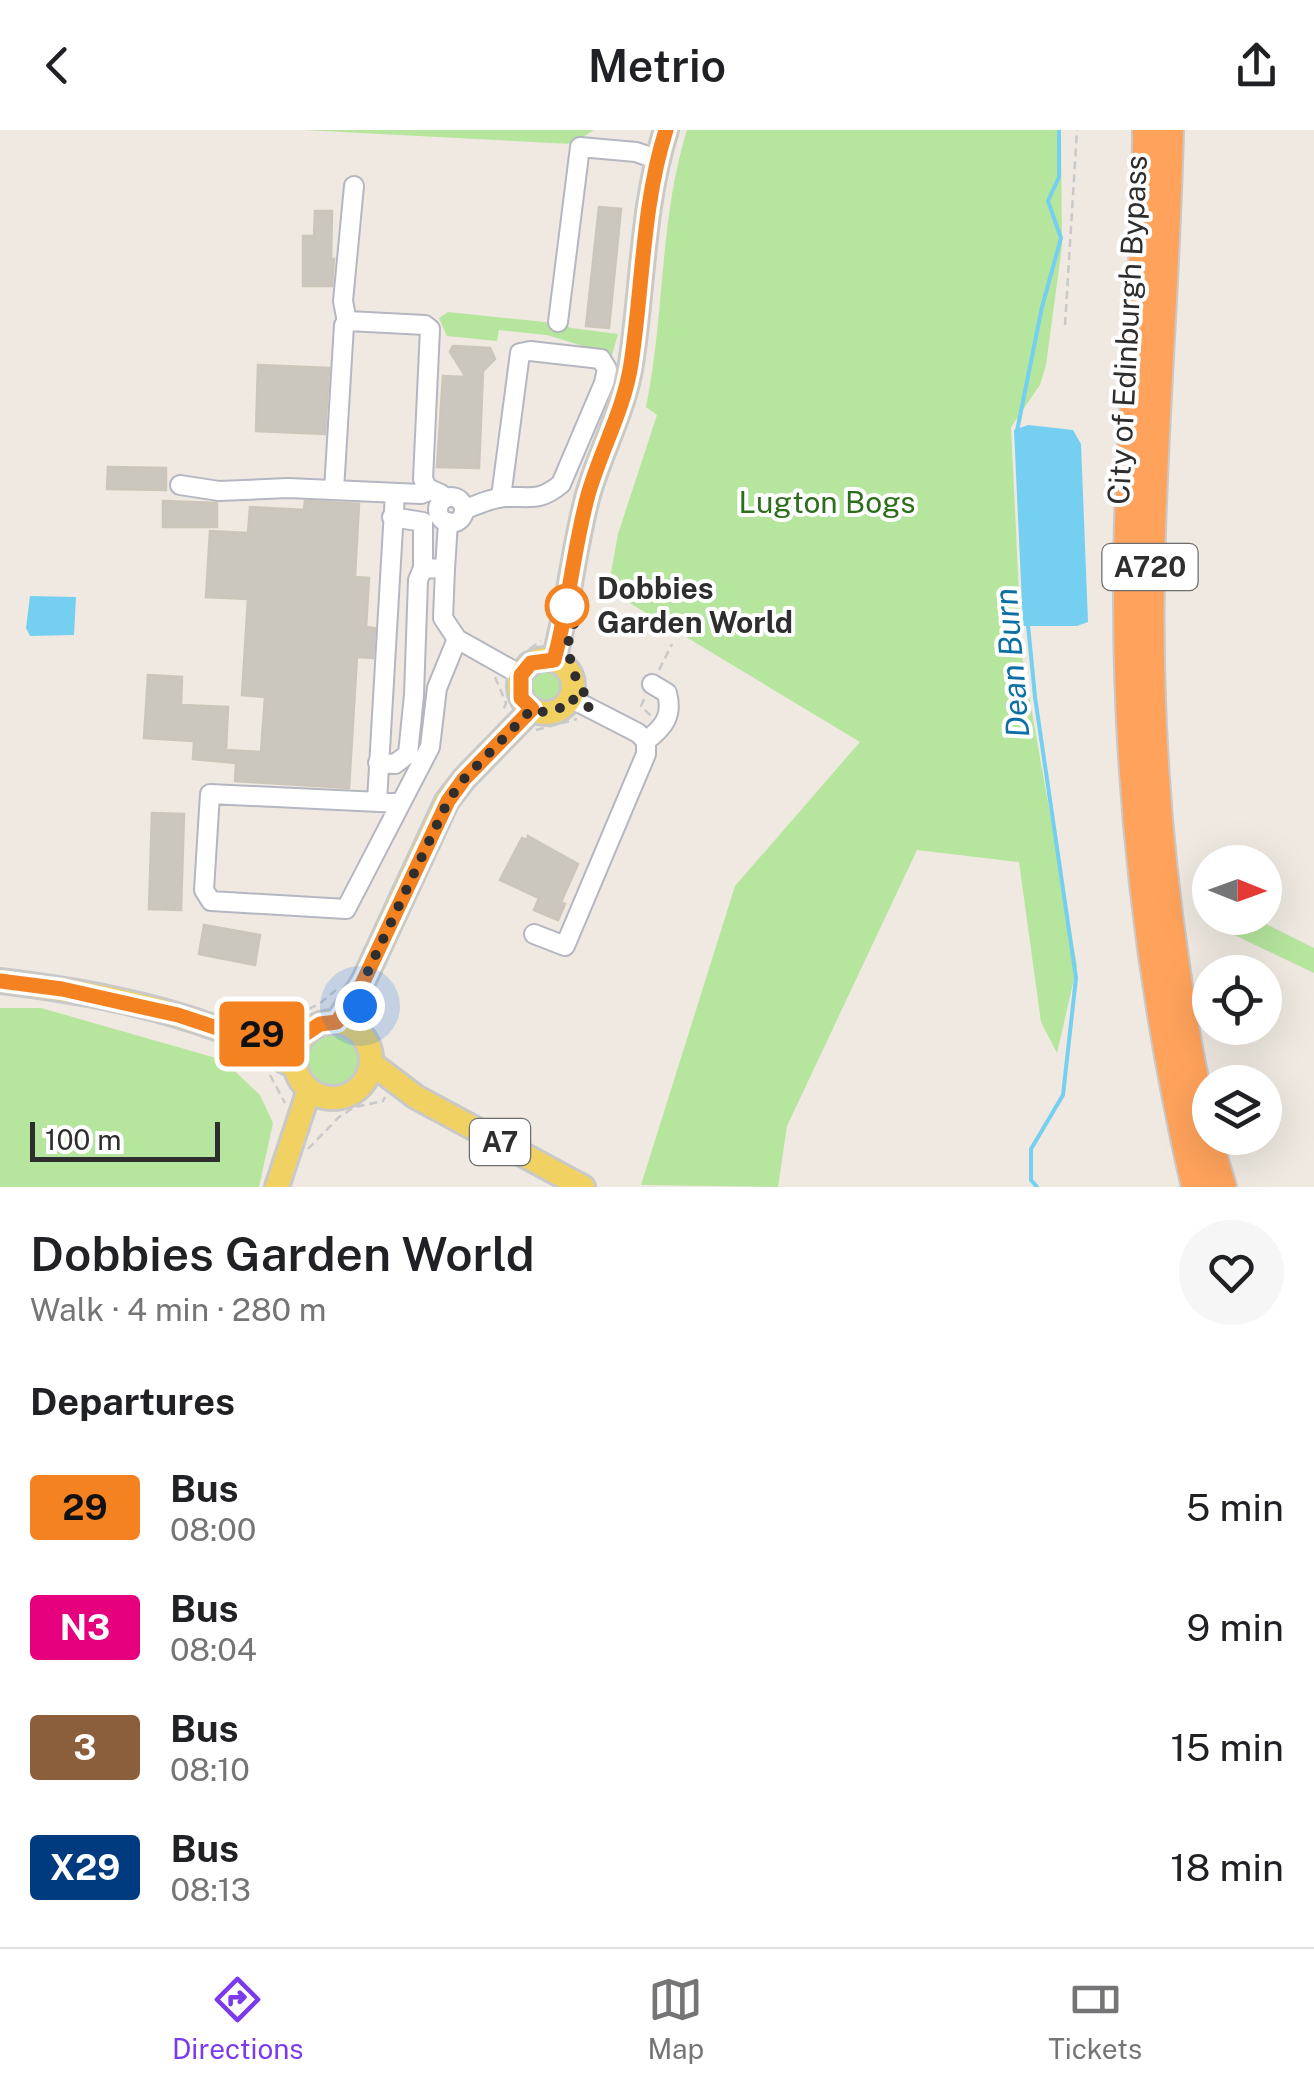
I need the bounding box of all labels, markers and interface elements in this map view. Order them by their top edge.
icon: back [30,38,85,93]
icon: share [1229,38,1284,93]
text: Metrio [588,39,726,92]
street label: City of Edinburgh Bypass [1100,154,1154,506]
park label: Lugton Bogs [739,484,915,520]
road number: A720 [1102,544,1198,590]
place label: Dobbies Garden World [597,570,793,640]
marker: Dobbies Garden World [546,585,588,627]
water label: Dean Burn [987,587,1036,739]
north arrow [1192,845,1282,935]
map controls [1192,845,1282,1155]
button: locate [1192,955,1282,1045]
your location [335,981,385,1031]
line badge: 29 [217,1002,307,1066]
text: 29 [239,1014,285,1055]
button: layers [1192,1065,1282,1155]
scale bar [30,1117,220,1162]
road number: A7 [470,1119,530,1165]
text: 100 m [45,1123,122,1156]
button: heart [1179,1220,1284,1325]
text: Dobbies Garden World [30,1225,535,1282]
text: Walk · 4 min · 280 m [30,1291,326,1328]
text: Departures [30,1379,235,1424]
text: Bus [170,1466,239,1511]
text: 5 min [1186,1485,1284,1530]
text: 29 [62,1487,108,1528]
text: 08:00 [170,1511,256,1548]
text: Bus [170,1586,239,1631]
text: 9 min [1187,1605,1284,1650]
text: N3 [60,1607,110,1648]
text: 08:04 [170,1631,257,1668]
text: Bus [170,1706,239,1751]
text: 15 min [1171,1725,1284,1770]
text: 3 [73,1727,97,1768]
text: 08:10 [170,1751,250,1788]
text: Bus [170,1826,239,1871]
text: 18 min [1170,1845,1284,1890]
text: X29 [50,1847,120,1888]
text: 08:13 [170,1871,251,1908]
tab: Directions [172,1972,303,2065]
tab: Map [647,1972,704,2065]
tab: Tickets [1048,1972,1142,2065]

